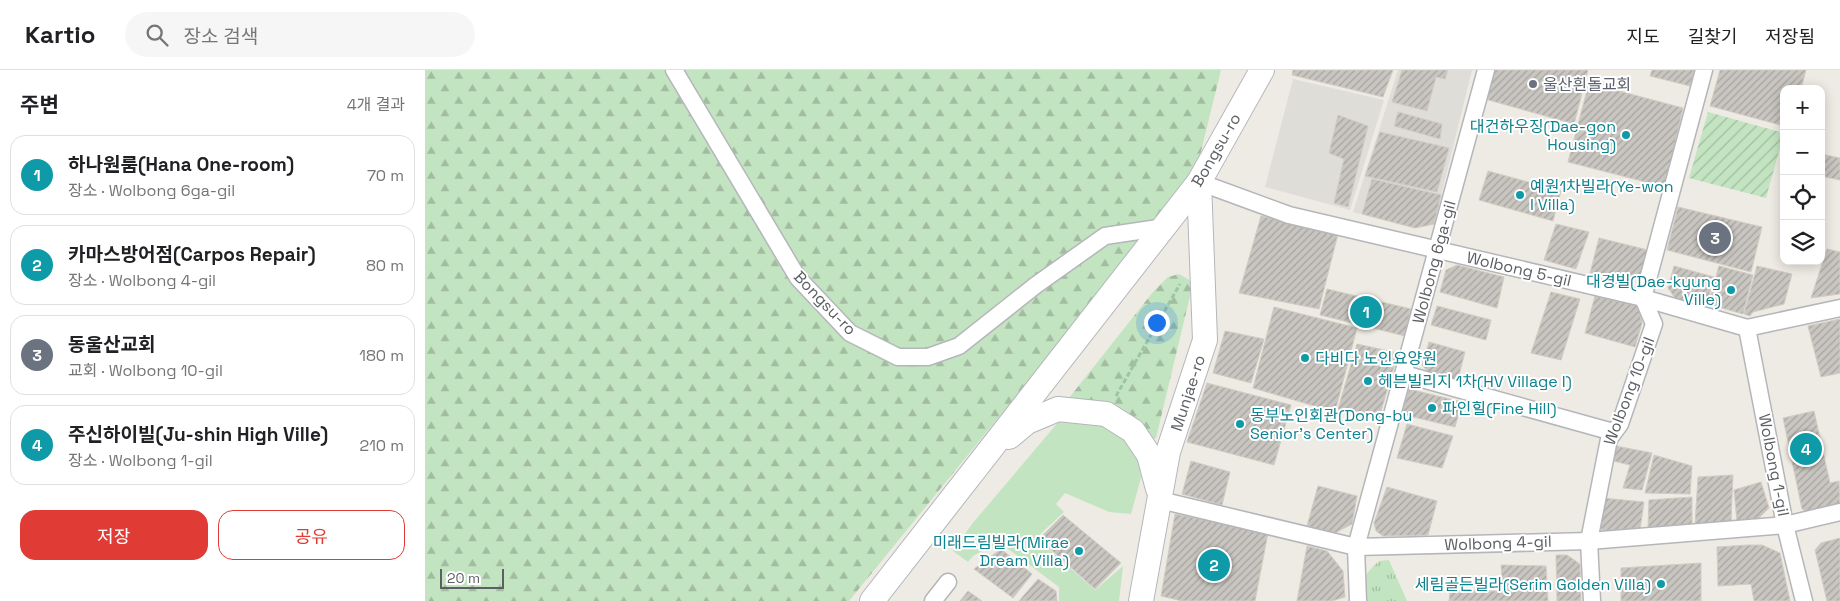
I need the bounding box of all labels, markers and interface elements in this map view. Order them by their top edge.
search box [125,12,475,57]
text: Kartio [25,19,95,50]
icon: search [143,21,171,49]
text: 장소 검색 [183,24,258,49]
text: 지도 [1627,25,1660,48]
text: 길찾기 [1688,25,1737,48]
text: 저장됨 [1765,25,1815,48]
place label: 울산흰돌교회 [1543,74,1631,95]
marker: 울산흰돌교회 [1527,78,1539,90]
map controls [1780,85,1825,265]
button: + [1780,85,1825,130]
text: 주변 [20,91,59,118]
text: 4개 결과 [347,94,405,115]
street label: Bongsu-ro [1186,109,1246,191]
place label: 대건하우징(Dae-gon Housing) [1470,116,1616,155]
marker: 대건하우징(Dae-gon Housing) [1620,129,1632,141]
button: − [1780,130,1825,175]
text: 하나원룸(Hana One-room) [68,152,294,177]
text: 1 [33,165,41,186]
text: 70 m [367,165,404,186]
button: locate [1780,175,1825,220]
place label: 예원1차빌라(Ye-won I Villa) [1530,176,1674,215]
text: 장소 · Wolbong 6ga-gil [68,180,235,201]
marker: 예원1차빌라(Ye-won I Villa) [1514,189,1526,201]
street label: Wolbong 6ga-gil [1407,198,1461,326]
pin: 3 [1699,219,1731,257]
button: layers [1780,220,1825,265]
text: 카마스방어점(Carpos Repair) [68,242,316,267]
street label: Wolbong 5-gil [1465,247,1573,291]
text: 2 [32,255,42,276]
text: 80 m [366,255,404,276]
street label: Bongsu-ro [789,266,861,340]
text: 장소 · Wolbong 4-gil [68,270,216,291]
place label: 대경빌(Dae-kyung Ville) [1586,271,1721,310]
marker: 대경빌(Dae-kyung Ville) [1725,284,1737,296]
pin: 1 [1350,293,1382,331]
your location [1144,310,1170,336]
text: 동울산교회 [68,332,155,357]
street label: Wolbong 10-gil [1599,334,1659,448]
text: 3 [32,345,42,366]
text: 180 m [359,345,404,366]
place label: 다비다 노인요양원 [1315,348,1437,369]
street label: Munjae-ro [1166,352,1210,434]
marker: 다비다 노인요양원 [1299,352,1311,364]
text: 교회 · Wolbong 10-gil [68,360,223,381]
place label: 헤븐빌리지 1차(HV Village I) [1378,371,1572,392]
marker: 헤븐빌리지 1차(HV Village I) [1362,375,1374,387]
place label: 파인힐(Fine Hill) [1442,398,1556,419]
marker: 파인힐(Fine Hill) [1426,402,1438,414]
place label: 동부노인회관(Dong-bu Senior's Center) [1250,405,1412,444]
street label: Wolbong 1-gil [1754,412,1794,518]
marker: 동부노인회관(Dong-bu Senior's Center) [1234,418,1246,430]
text: 주신하이빌(Ju-shin High Ville) [68,422,328,447]
pin: 4 [1790,430,1822,468]
text: 4 [32,435,42,456]
text: 210 m [360,435,404,456]
text: 장소 · Wolbong 1-gil [68,450,213,471]
button: 저장 [20,510,208,560]
button: 공유 [218,510,405,560]
street label: Wolbong 4-gil [1444,531,1552,555]
place label: 미래드림빌라(Mirae Dream Villa) [933,532,1069,571]
marker: 미래드림빌라(Mirae Dream Villa) [1073,545,1085,557]
pin: 2 [1198,546,1230,584]
scale bar [440,566,504,589]
text: 20 m [447,569,480,587]
place label: 세림골든빌라(Serim Golden Villa) [1415,574,1651,595]
marker: 세림골든빌라(Serim Golden Villa) [1655,578,1667,590]

